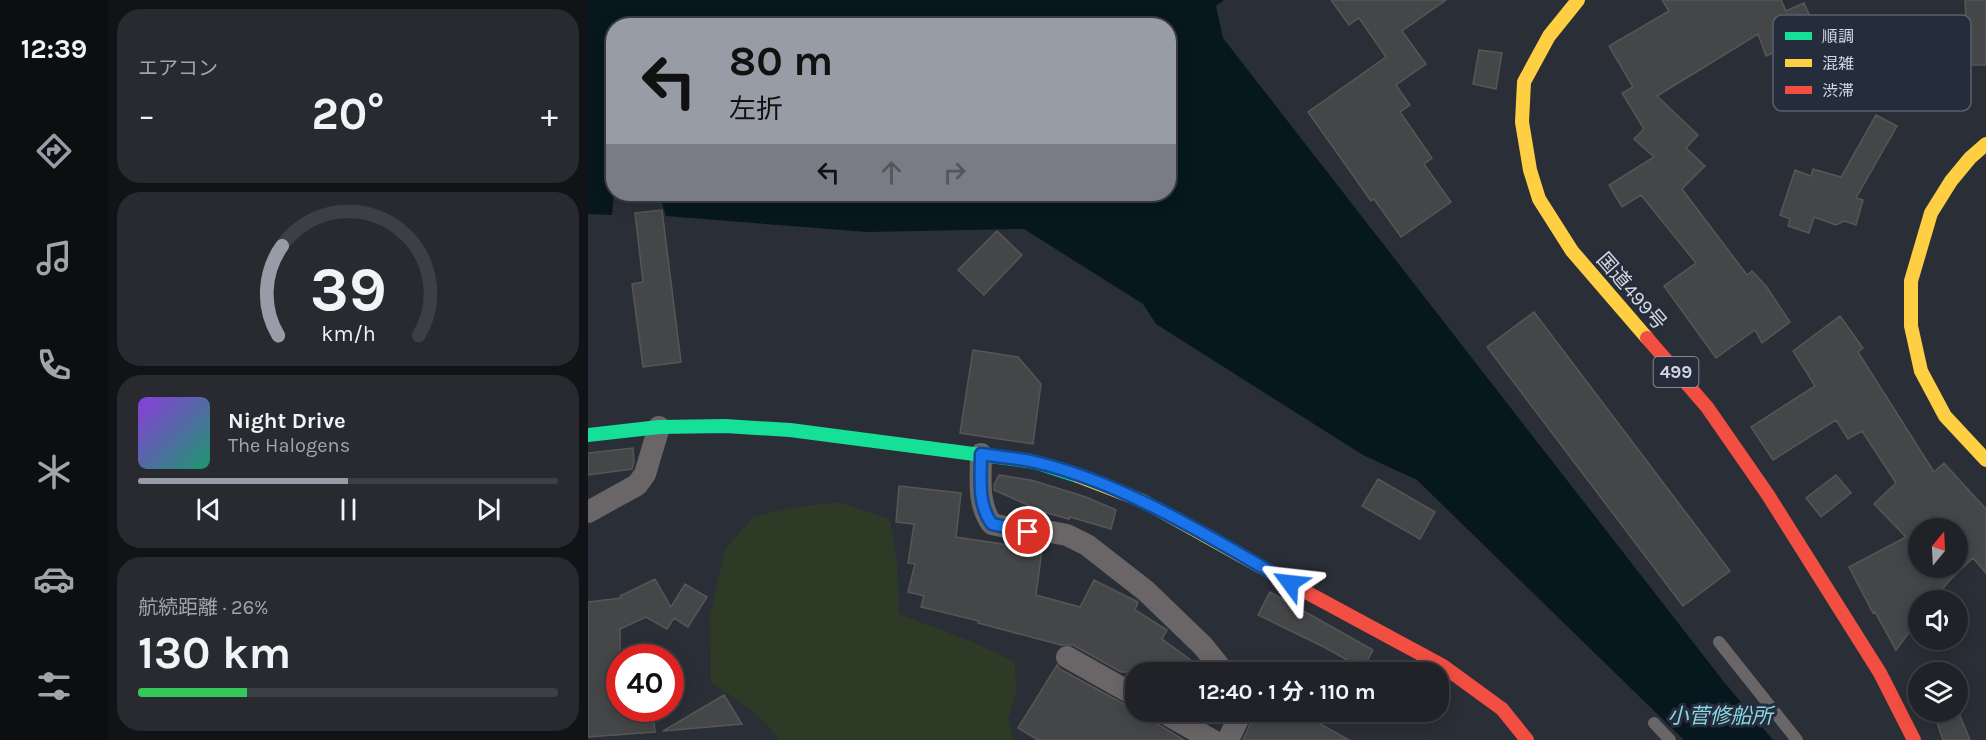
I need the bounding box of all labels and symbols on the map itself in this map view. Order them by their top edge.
legend [1773,15,1971,111]
text: 順調 [1822,27,1854,46]
text: 混雑 [1822,54,1854,73]
text: 渋滞 [1822,81,1854,100]
street label: 国道499号 [1592,248,1671,334]
road number: 499 [1654,357,1698,387]
pin [1002,506,1053,557]
north arrow [1908,518,1968,578]
position arrow [1258,551,1322,615]
speed limit sign: 40 [606,644,684,722]
water label: 小菅修船所 [1668,704,1775,728]

